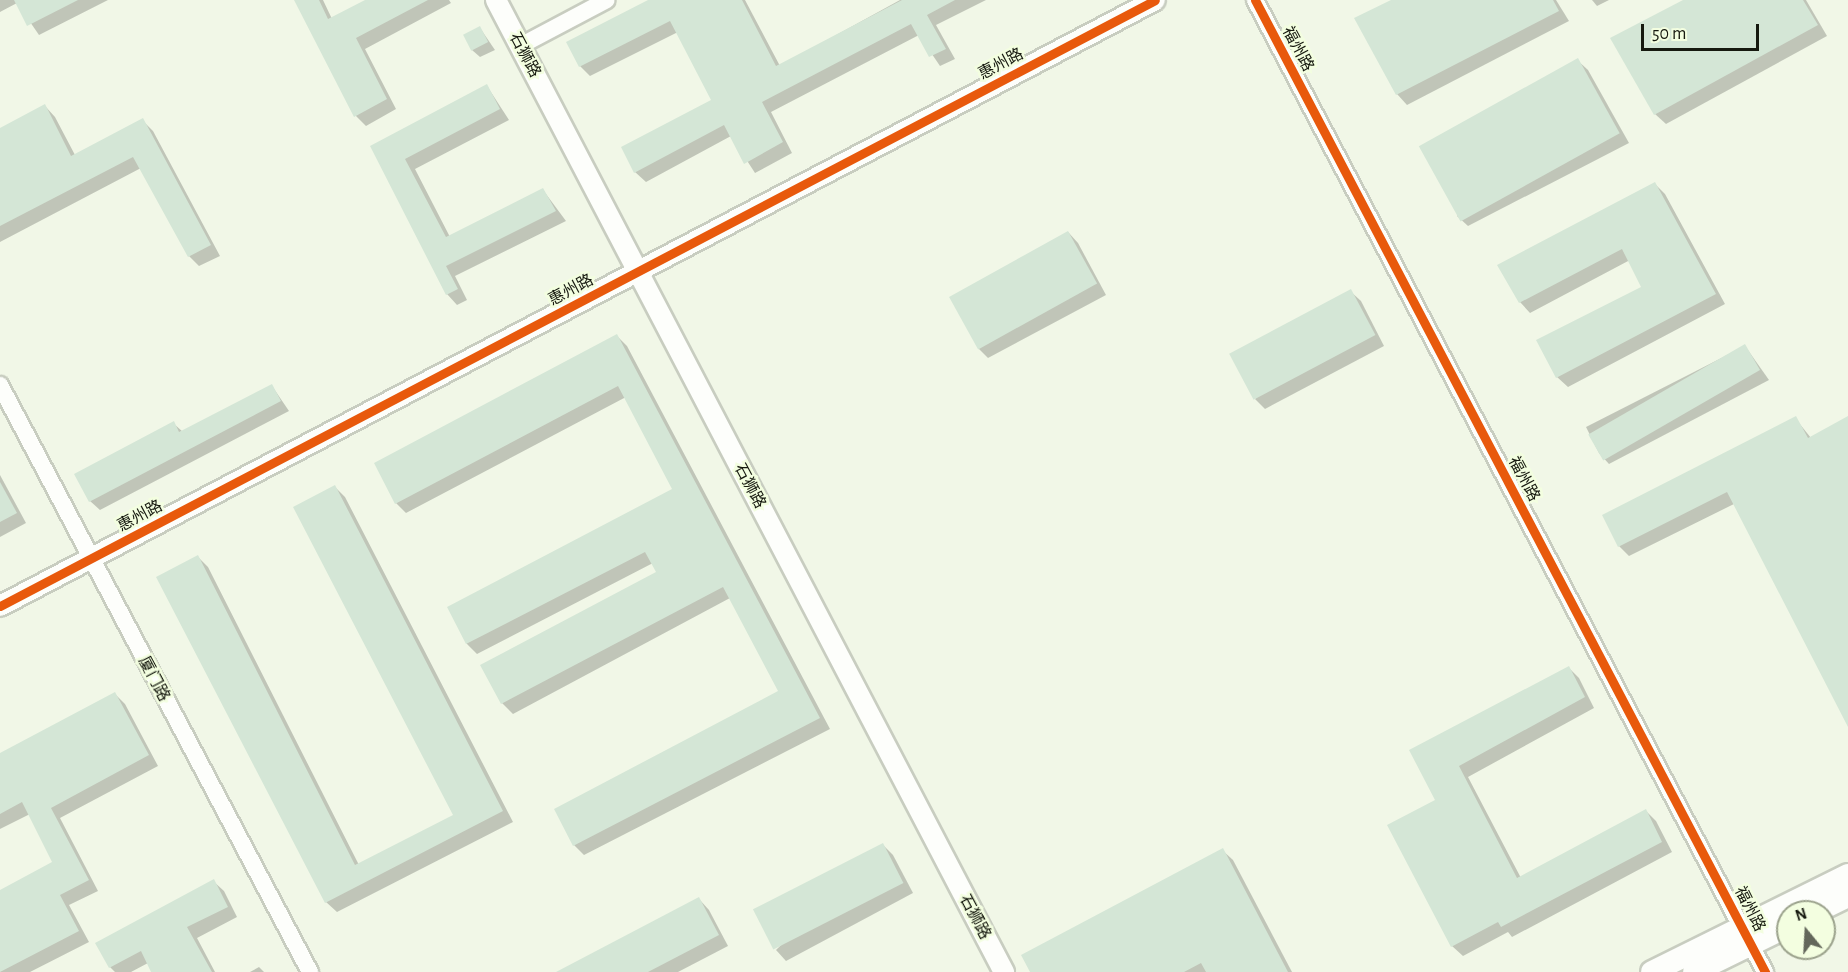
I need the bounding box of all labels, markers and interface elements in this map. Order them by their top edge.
scale bar [1644,12,1762,50]
street label: 福州路 [1278,23,1318,75]
text: 50 m [1652,25,1686,43]
street label: 石狮路 [505,29,545,81]
street label: 惠州路 [975,44,1027,84]
street label: 惠州路 [545,270,597,310]
street label: 福州路 [1504,453,1544,505]
street label: 石狮路 [730,460,770,512]
street label: 惠州路 [114,496,166,536]
street label: 厦门路 [134,653,174,705]
street label: 福州路 [1731,883,1769,935]
street label: 石狮路 [955,891,995,943]
north arrow [1776,900,1836,960]
text: N [1793,905,1809,924]

